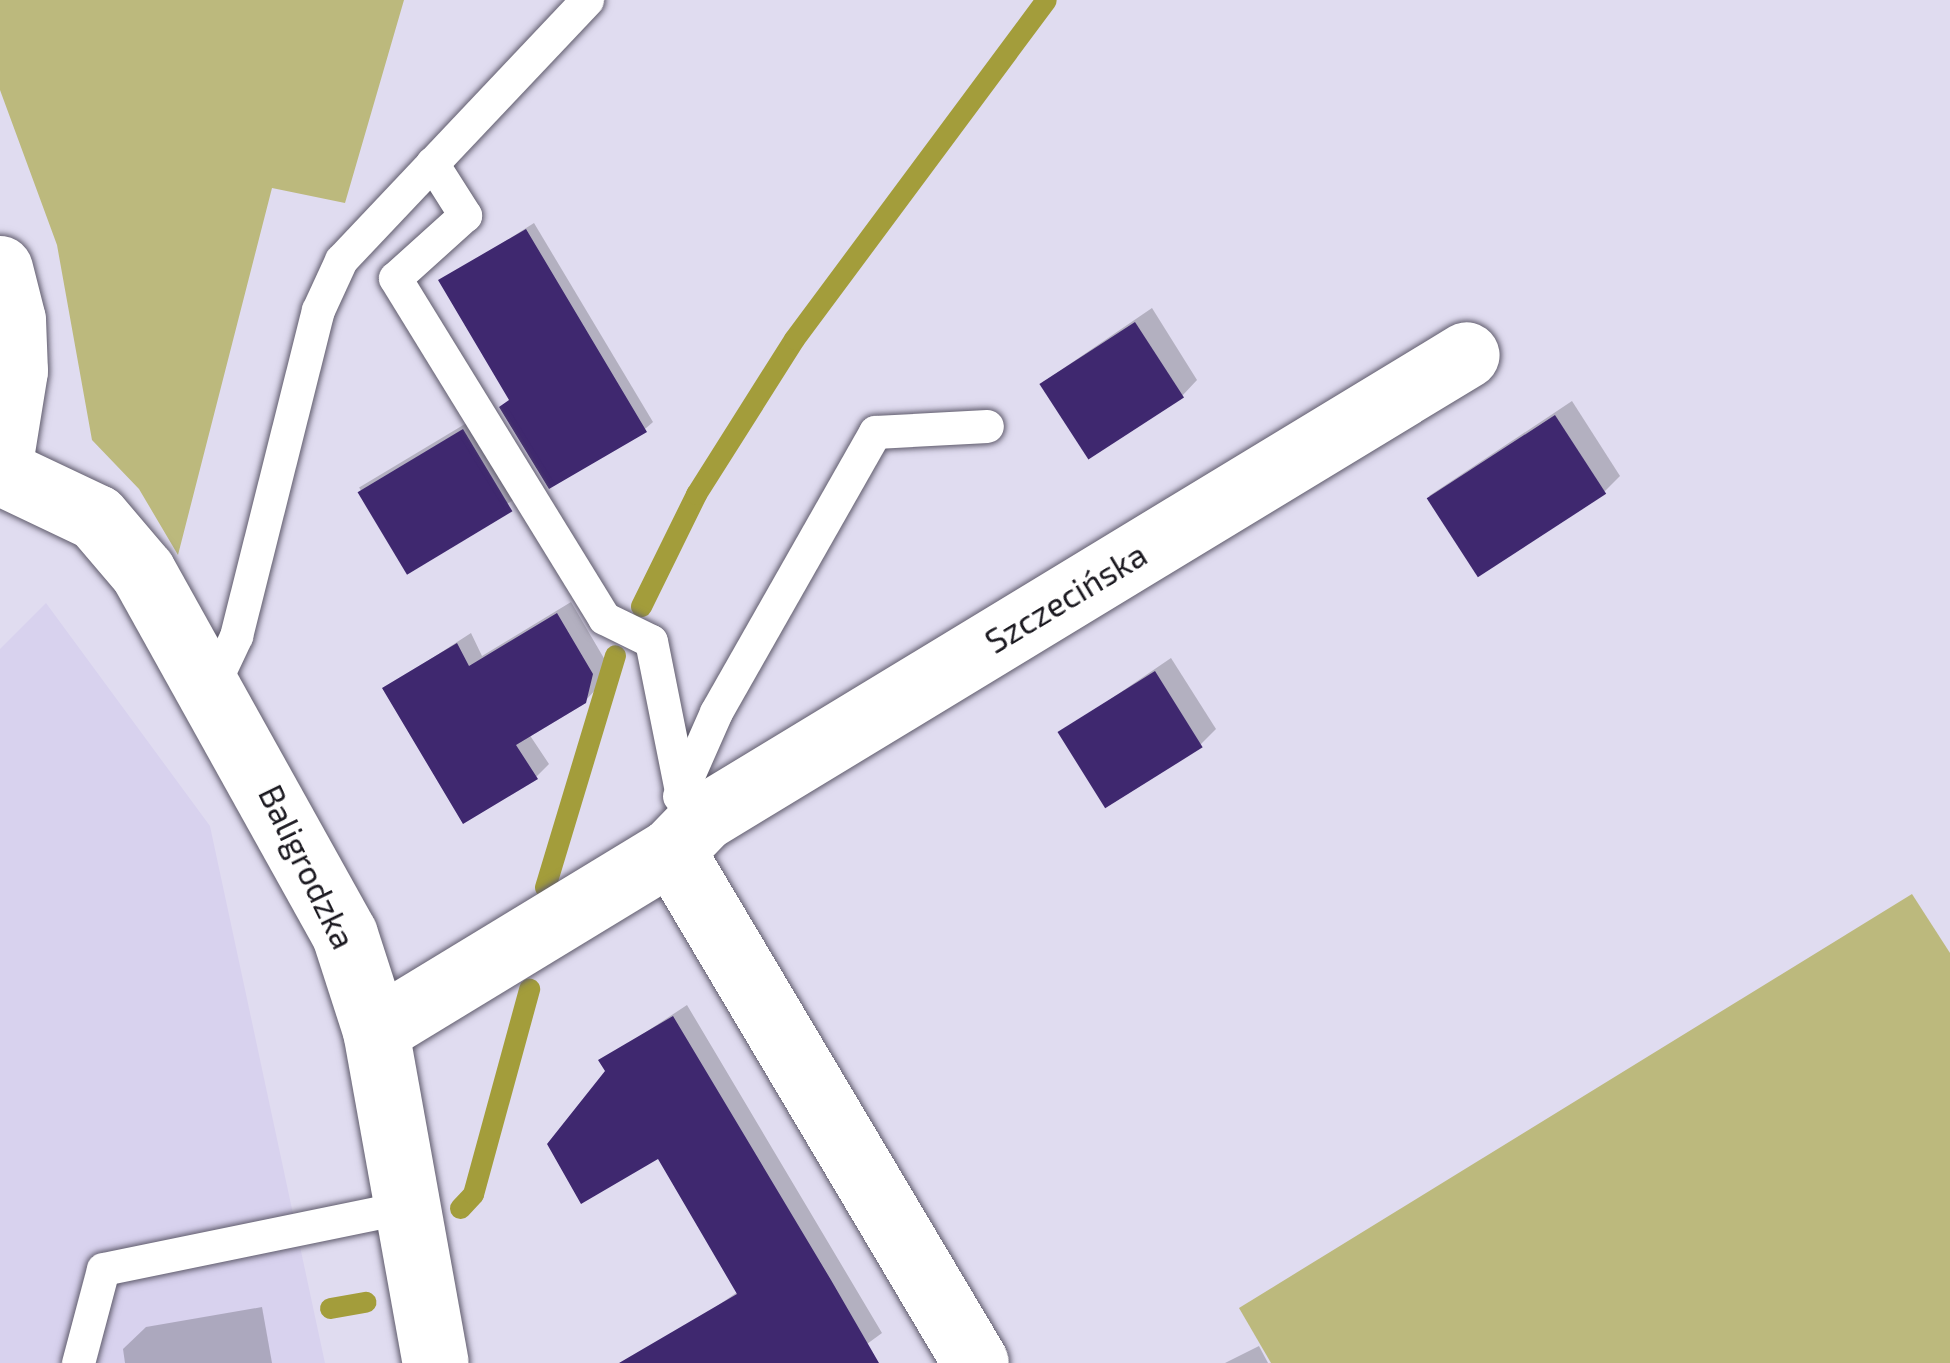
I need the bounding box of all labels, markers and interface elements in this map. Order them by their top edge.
street label: Szczecińska [978,534,1154,662]
street label: Baligrodzka [250,779,364,955]

